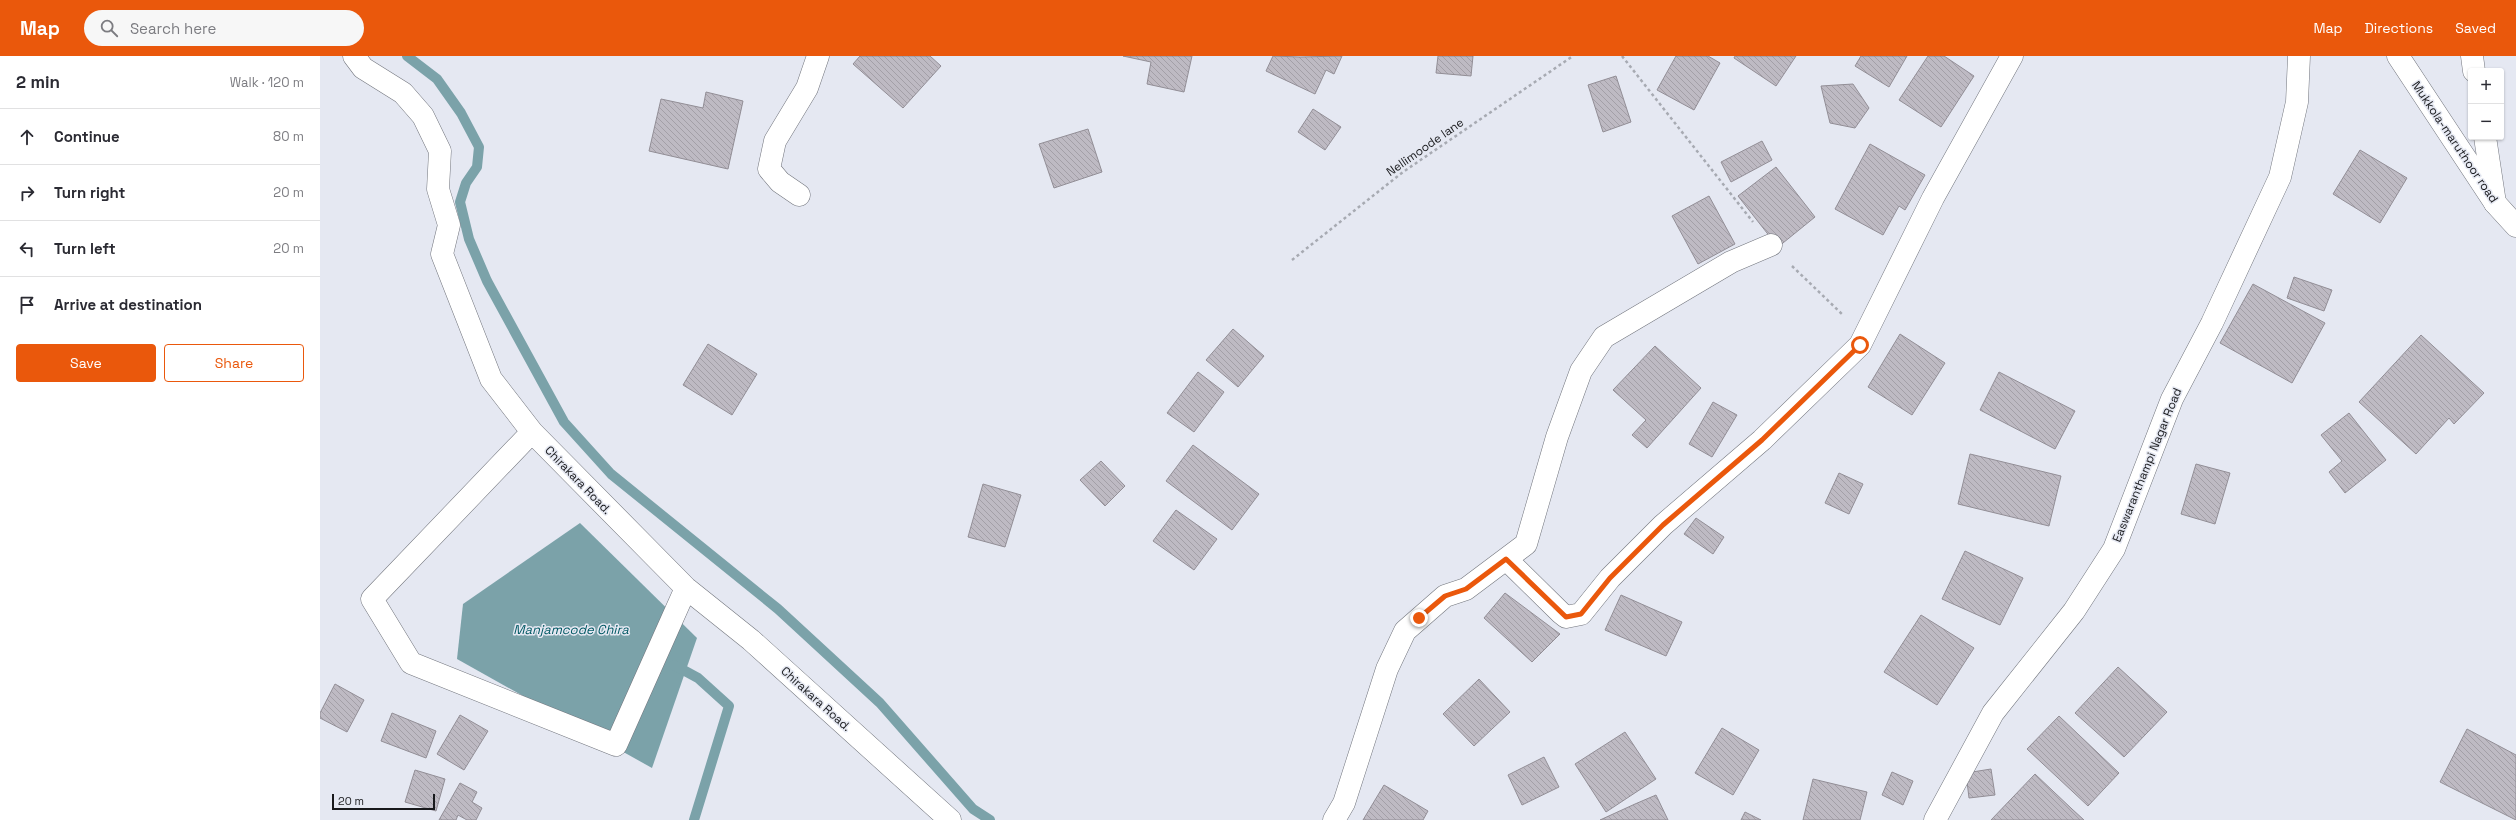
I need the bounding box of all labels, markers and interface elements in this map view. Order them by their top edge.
search box [84,10,364,46]
text: Map [20,16,60,41]
icon: search [98,17,120,39]
text: Search here [130,19,216,38]
text: Map [2313,19,2343,37]
text: Directions [2365,19,2433,37]
text: Saved [2455,19,2496,37]
map controls [2468,68,2504,140]
button: + [2468,68,2504,104]
text: 2 min [16,71,60,93]
text: Walk · 120 m [230,74,304,91]
street label: Mukkola-maruthoor road [2408,78,2502,206]
button: − [2468,104,2504,140]
street label: Nellimoode lane [1383,114,1467,180]
icon: ahead [16,126,38,148]
text: Continue [54,127,120,146]
text: 80 m [273,128,304,145]
icon: right [16,182,38,204]
text: Turn right [54,183,125,202]
text: 20 m [273,184,304,201]
icon: left [16,238,38,260]
text: Turn left [54,239,116,258]
text: 20 m [273,240,304,257]
icon: arrive [16,294,38,316]
text: Arrive at destination [54,295,202,314]
route start [1851,336,1869,354]
button: Save [16,344,156,382]
button: Share [164,344,304,382]
street label: Easwaranthampi Nagar Road [2109,386,2185,544]
street label: Chirakara Road. [541,442,615,518]
route end [1410,609,1428,627]
water label: Manjamcode Chira [513,621,629,638]
street label: Chirakara Road. [777,663,855,735]
scale bar [332,792,435,811]
text: 20 m [338,794,364,808]

